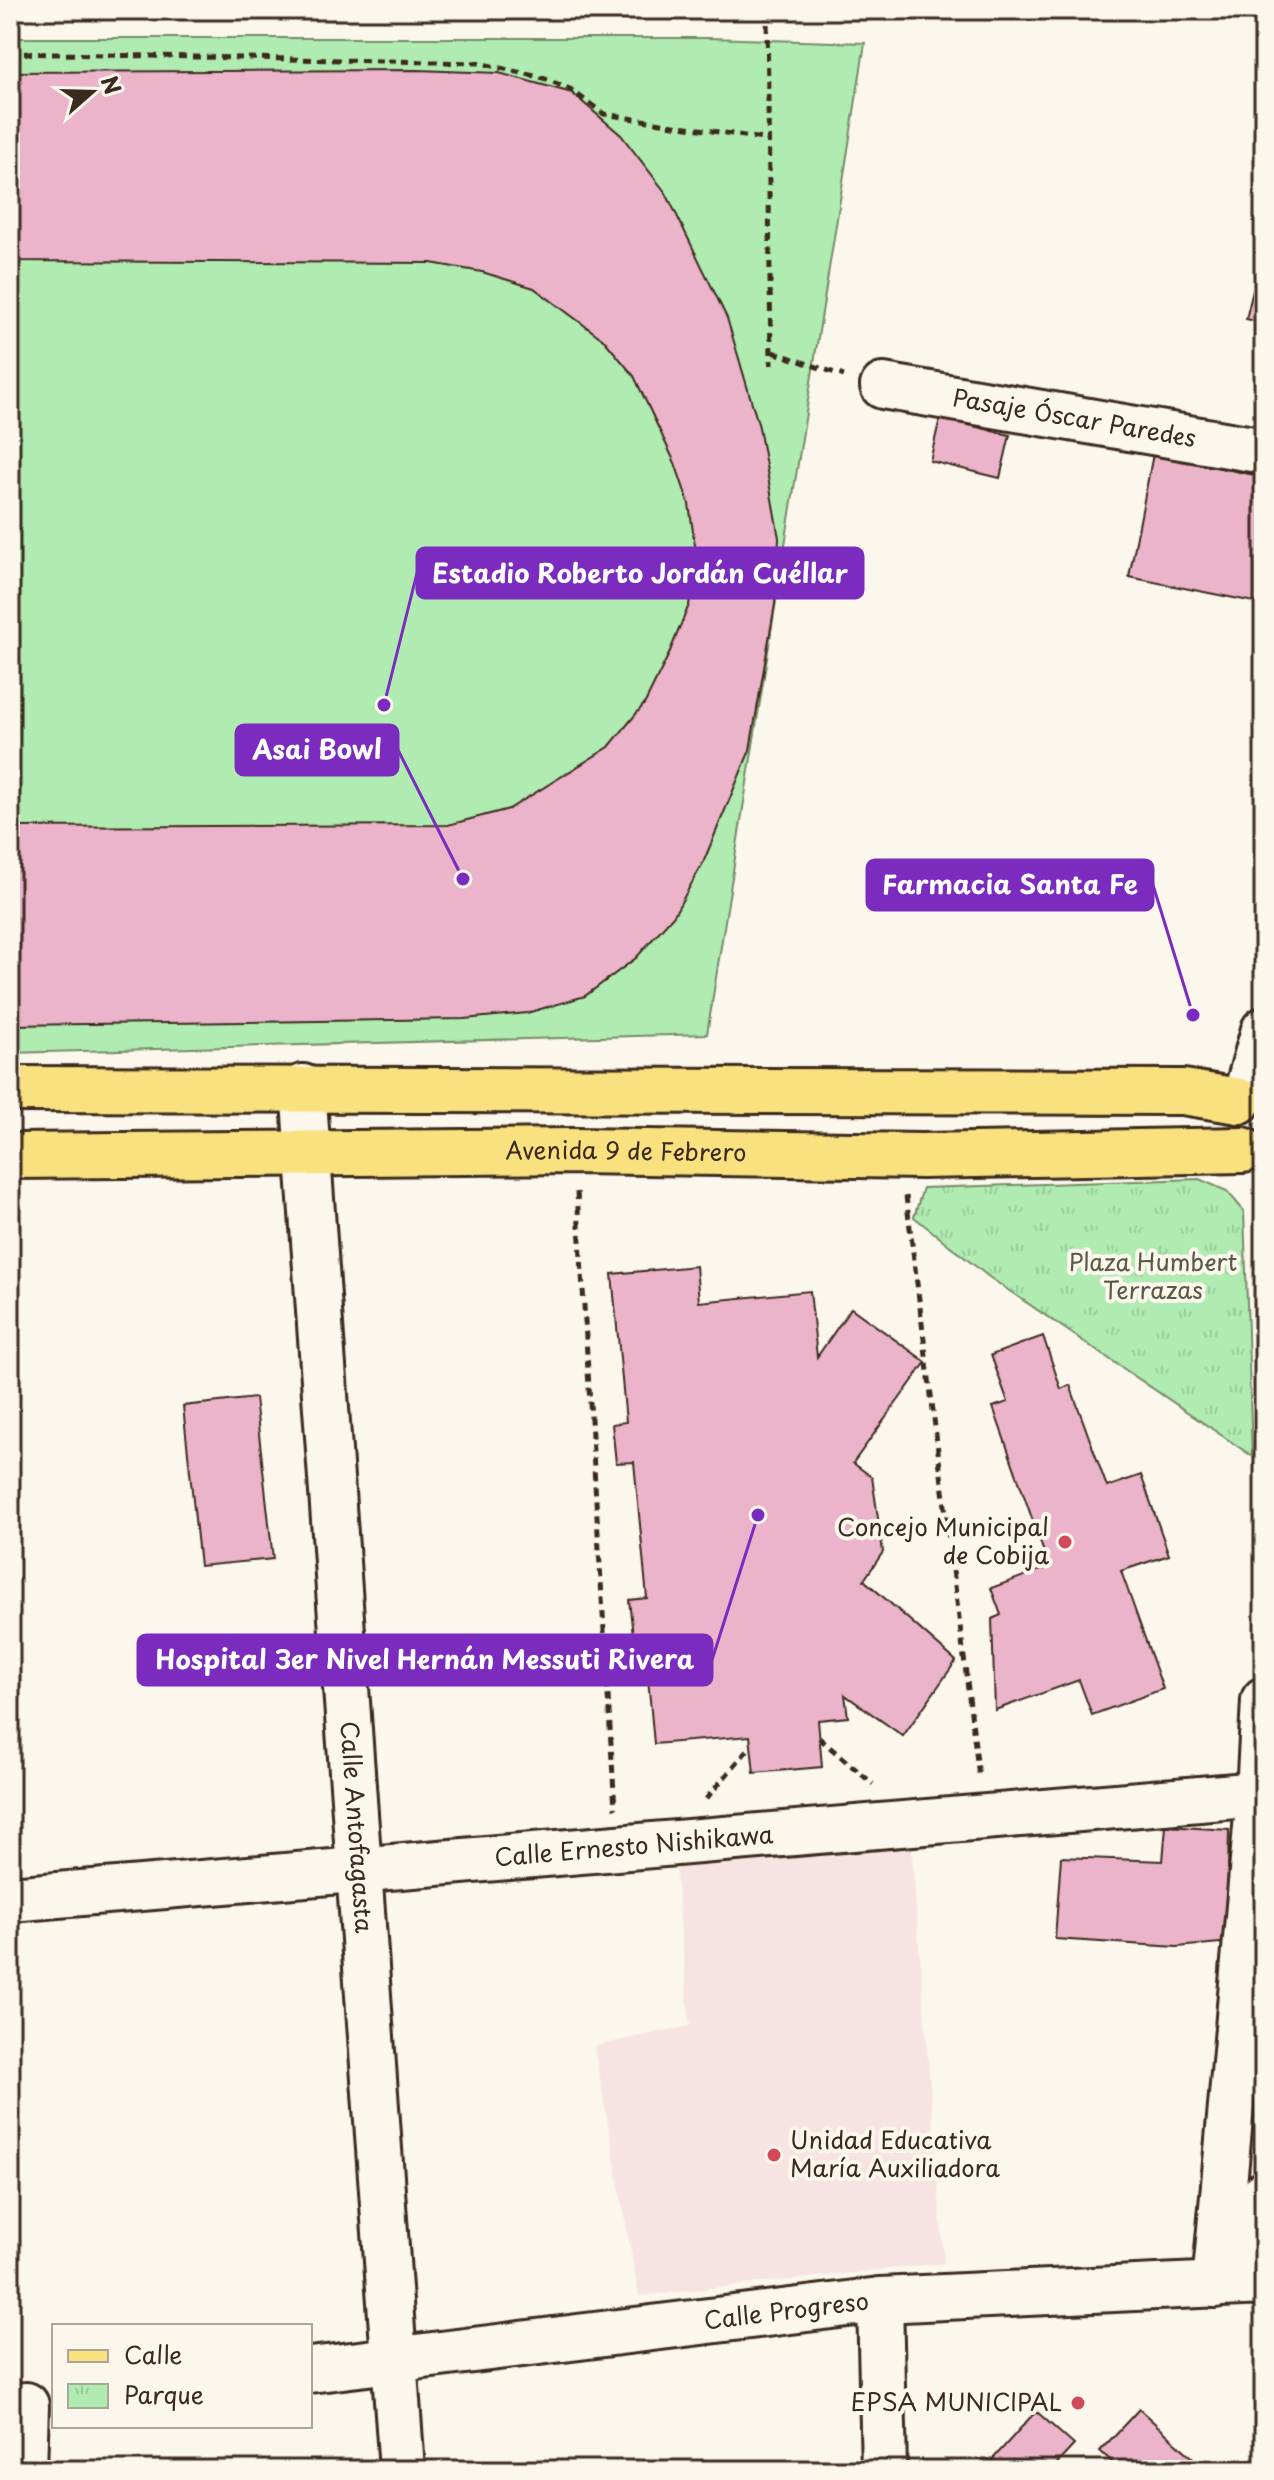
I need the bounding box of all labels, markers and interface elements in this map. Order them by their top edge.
north arrow [52,52,132,132]
text: N [94,71,131,98]
street label: Pasaje Óscar Paredes [950,378,1199,455]
callout: Estadio Roberto Jordán Cuéllar [417,548,863,598]
text: Estadio Roberto Jordán Cuéllar [432,553,849,592]
callout: Asai Bowl [236,725,398,775]
text: Asai Bowl [251,729,382,768]
callout: Farmacia Santa Fe [867,860,1153,910]
text: Farmacia Santa Fe [882,864,1138,903]
street label: Avenida 9 de Febrero [505,1131,747,1169]
park label: Plaza Humbert Terrazas [1069,1243,1237,1307]
place label: Concejo Municipal de Cobija [837,1508,1049,1572]
marker: Concejo Municipal de Cobija [1056,1533,1074,1551]
callout: Hospital 3er Nivel Hernán Messuti Rivera [138,1635,712,1685]
text: Hospital 3er Nivel Hernán Messuti Rivera [156,1639,695,1678]
street label: Calle Antofagasta [332,1720,384,1934]
street label: Calle Ernesto Nishikawa [493,1815,775,1874]
place label: Unidad Educativa María Auxiliadora [790,2121,1000,2185]
marker: Unidad Educativa María Auxiliadora [765,2146,783,2164]
street label: Calle Progreso [702,2282,871,2337]
legend [52,2324,312,2428]
text: Calle [124,2336,182,2372]
text: Parque [124,2376,204,2412]
place label: EPSA MUNICIPAL [850,2383,1062,2419]
marker: EPSA MUNICIPAL [1069,2394,1087,2412]

